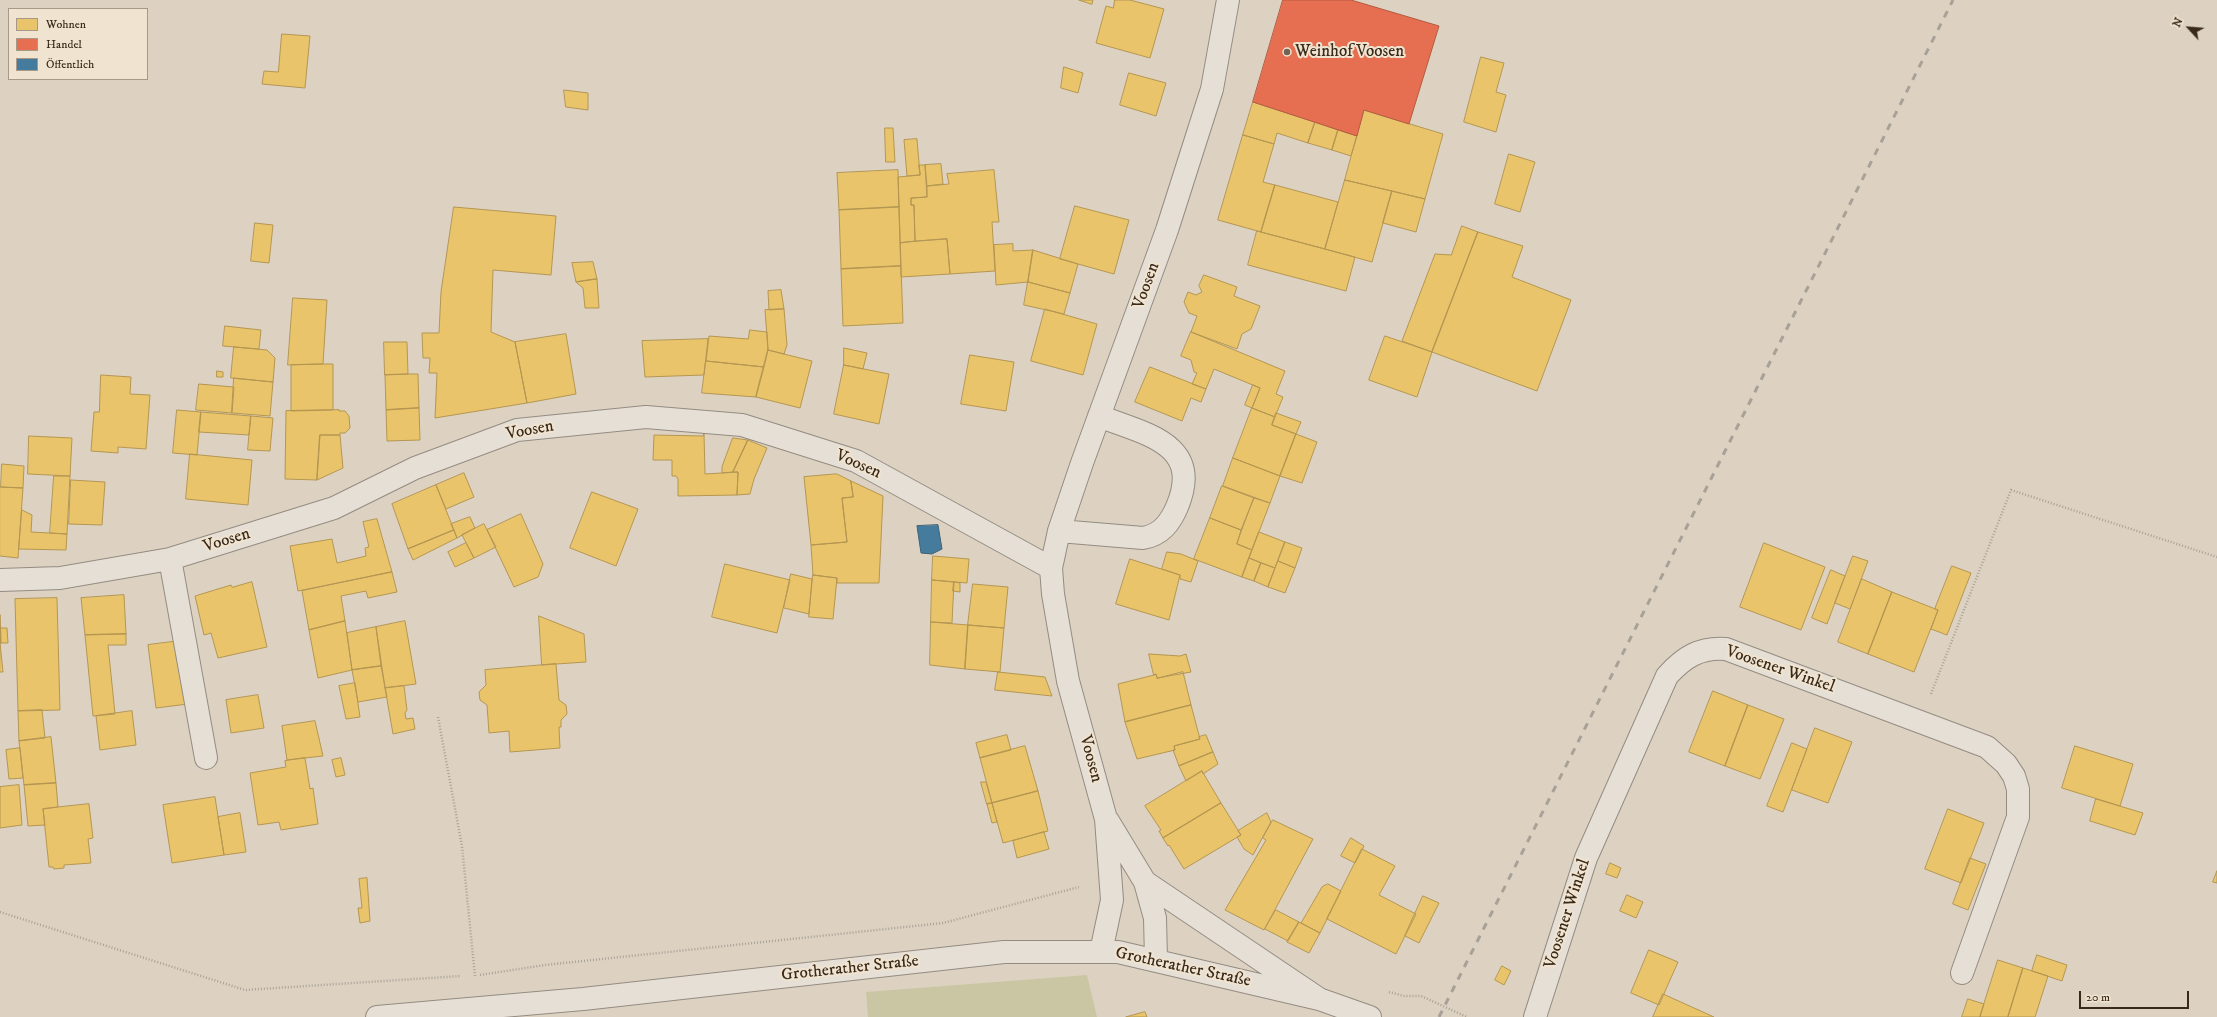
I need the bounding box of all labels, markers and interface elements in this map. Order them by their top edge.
legend [8,8,148,80]
north arrow [2169,8,2209,48]
text: N [2170,16,2186,30]
text: Wohnen [46,17,86,32]
text: Handel [46,37,82,52]
place label: Weinhof Voosen [1295,42,1404,62]
marker: Weinhof Voosen [1282,47,1292,57]
text: Öffentlich [46,57,94,72]
street label: Voosen [1129,260,1165,312]
street label: Voosen [505,417,555,445]
street label: Voosen [832,446,884,484]
street label: Voosen [201,524,253,558]
street label: Voosener Winkel [1723,642,1837,698]
street label: Voosen [1074,733,1106,785]
street label: Voosener Winkel [1541,857,1595,971]
street label: Grotherather Straße [1113,944,1253,992]
street label: Grotherather Straße [780,952,920,986]
scale bar [2081,983,2191,1009]
text: 20 m [2086,990,2110,1005]

